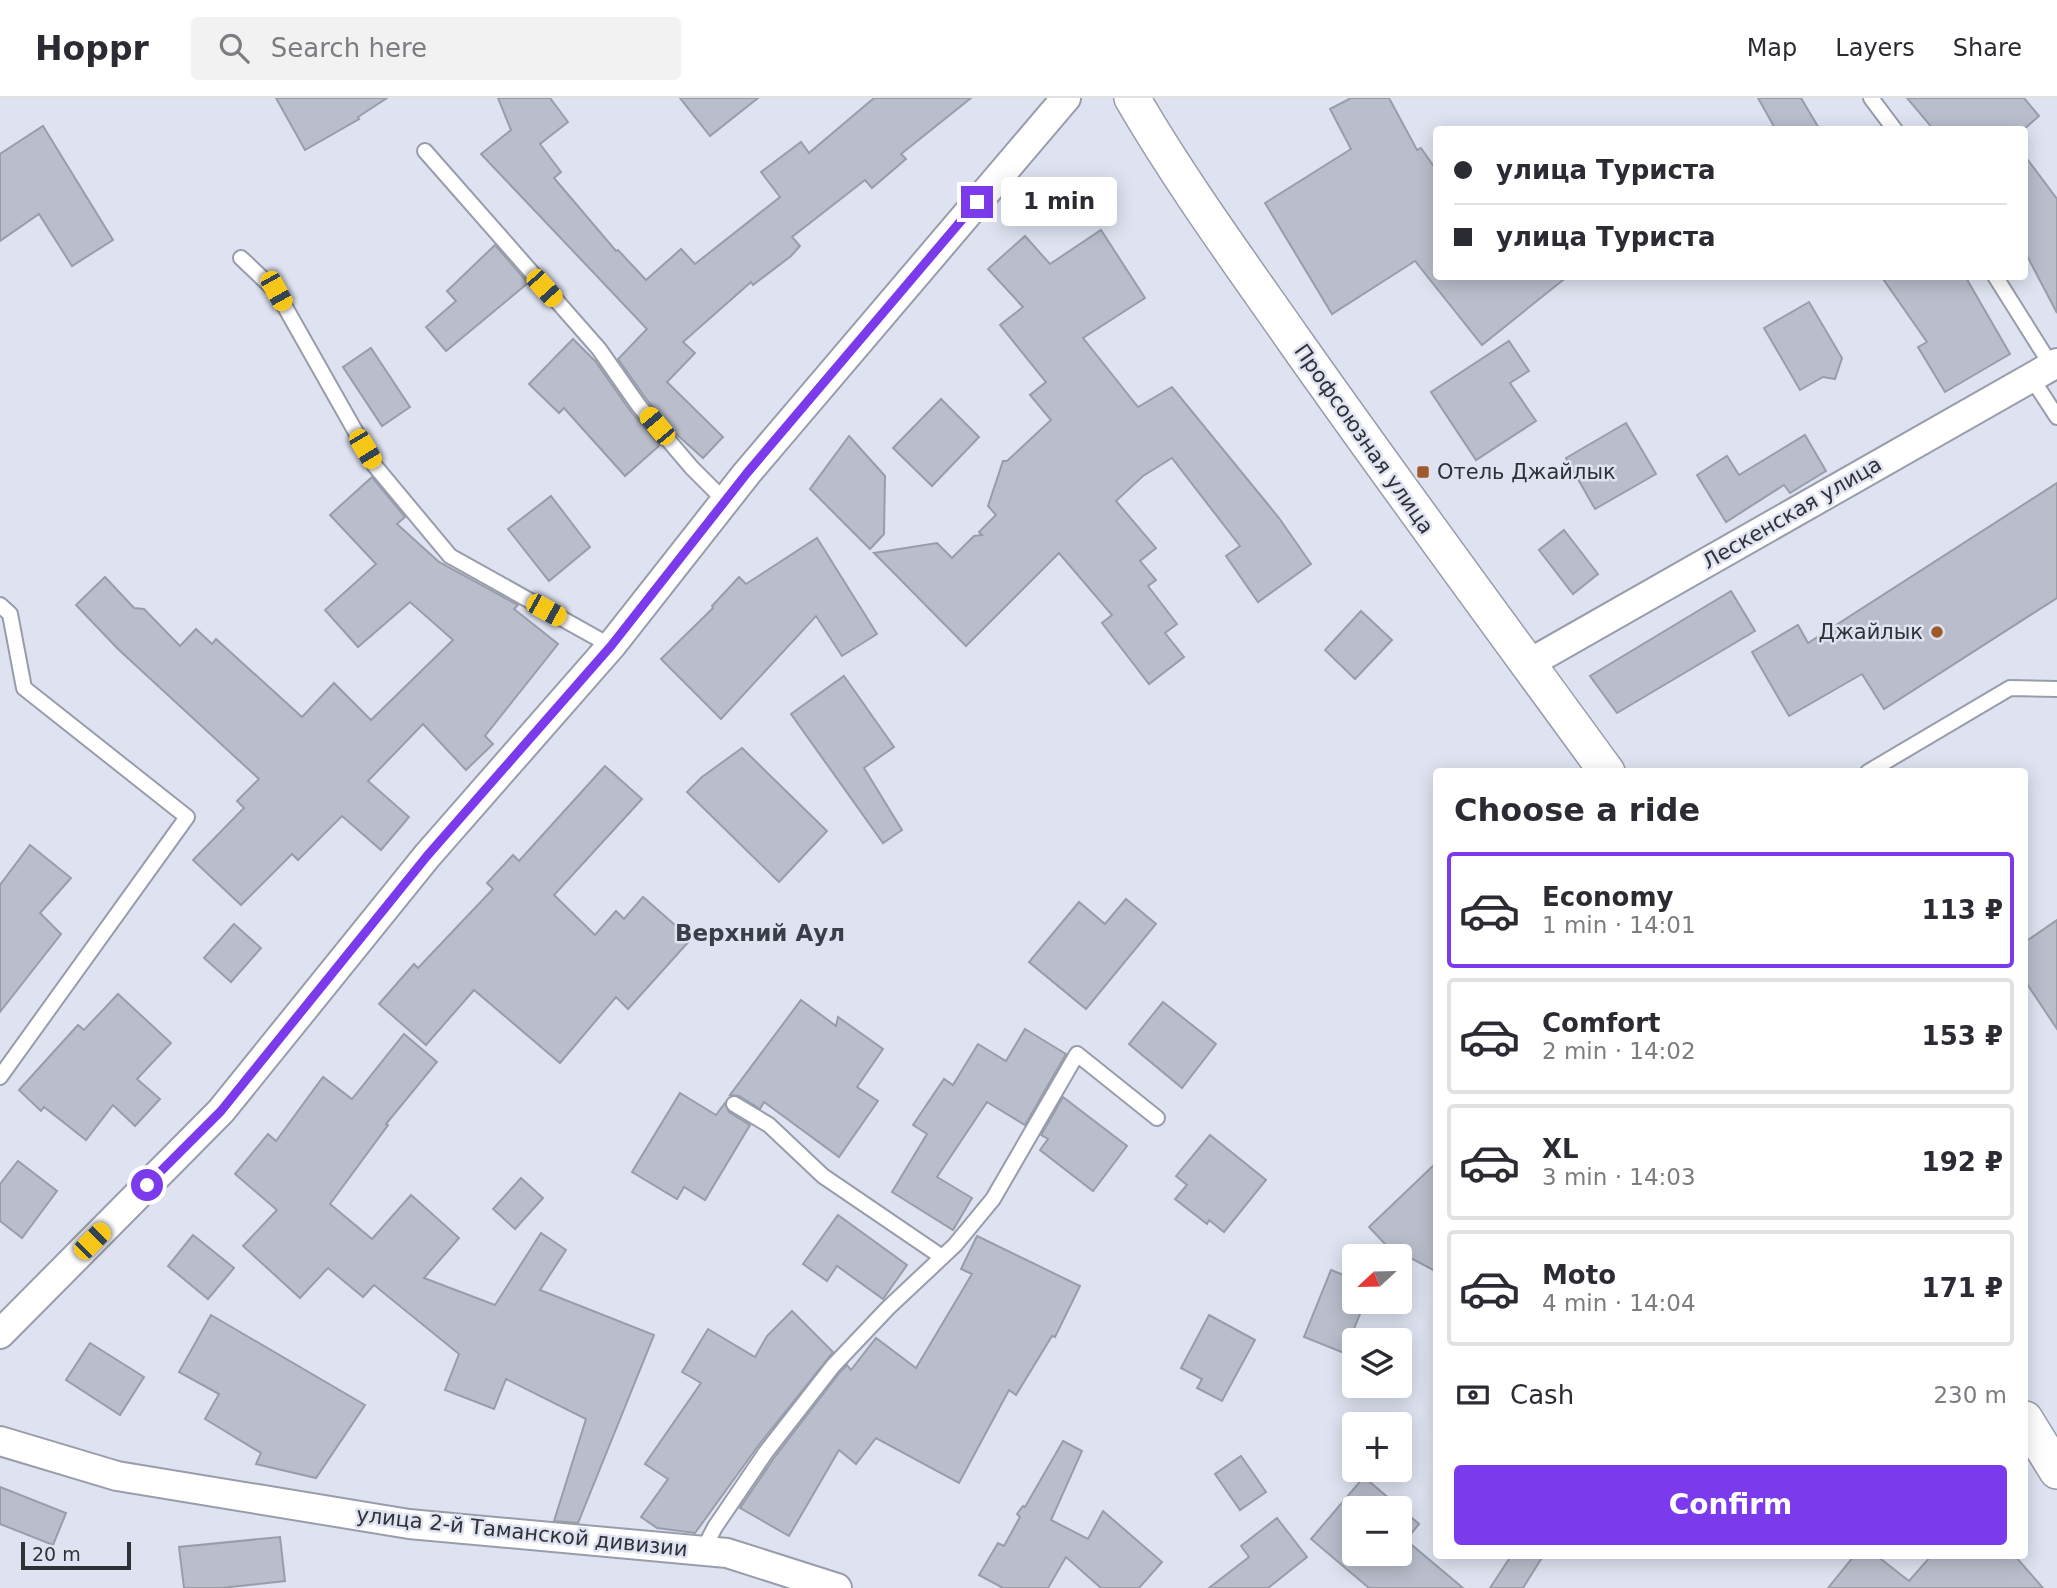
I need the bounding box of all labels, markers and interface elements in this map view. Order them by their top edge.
search box [191,17,681,80]
text: Hoppr [35,29,149,68]
icon: search [215,29,253,67]
text: Search here [271,33,427,63]
text: Map [1747,34,1797,62]
text: Layers [1835,34,1915,62]
text: Share [1953,34,2022,62]
text: улица Туриста [1496,155,1716,185]
callout: 1 min [1002,178,1117,226]
route end [961,186,993,218]
text: 1 min [1023,188,1095,214]
text: улица Туриста [1496,222,1716,252]
car [523,265,566,311]
car [257,268,296,314]
street label: Профсоюзная улица [1289,340,1439,538]
car [636,403,679,449]
car [346,426,385,472]
street label: Лескенская улица [1698,452,1886,574]
place label: Отель Джайлык [1437,460,1616,484]
marker: Отель Джайлык [1415,464,1431,480]
car [523,591,570,629]
place label: Джайлык [1818,620,1923,644]
marker: Джайлык [1929,624,1945,640]
text: Choose a ride [1454,791,1700,829]
icon: car [1458,879,1521,942]
text: Economy [1542,882,1673,912]
text: 113 ₽ [1922,895,2003,925]
text: 1 min · 14:01 [1542,912,1696,938]
district label: Верхний Аул [675,920,845,946]
icon: car [1458,1005,1521,1068]
text: Comfort [1542,1008,1660,1038]
text: 153 ₽ [1922,1021,2003,1051]
text: 2 min · 14:02 [1542,1038,1696,1064]
icon: car [1458,1131,1521,1194]
text: XL [1542,1134,1579,1164]
text: 192 ₽ [1922,1147,2003,1177]
text: 3 min · 14:03 [1542,1164,1696,1190]
route start [131,1169,163,1201]
car [70,1219,115,1263]
north arrow [1342,1244,1412,1314]
map controls [1342,1244,1412,1566]
icon: car [1458,1257,1521,1320]
text: Moto [1542,1260,1616,1290]
text: 171 ₽ [1922,1273,2003,1303]
text: 4 min · 14:04 [1542,1290,1696,1316]
button: layers [1342,1328,1412,1398]
icon: cash [1454,1376,1492,1414]
text: Cash [1510,1380,1574,1410]
text: 230 m [1933,1382,2007,1408]
button: + [1342,1412,1412,1482]
button: Confirm [1454,1465,2007,1545]
button: − [1342,1496,1412,1566]
street label: улица 2-й Таманской дивизии [355,1503,689,1561]
scale bar [21,1539,131,1571]
text: 20 m [32,1543,81,1565]

